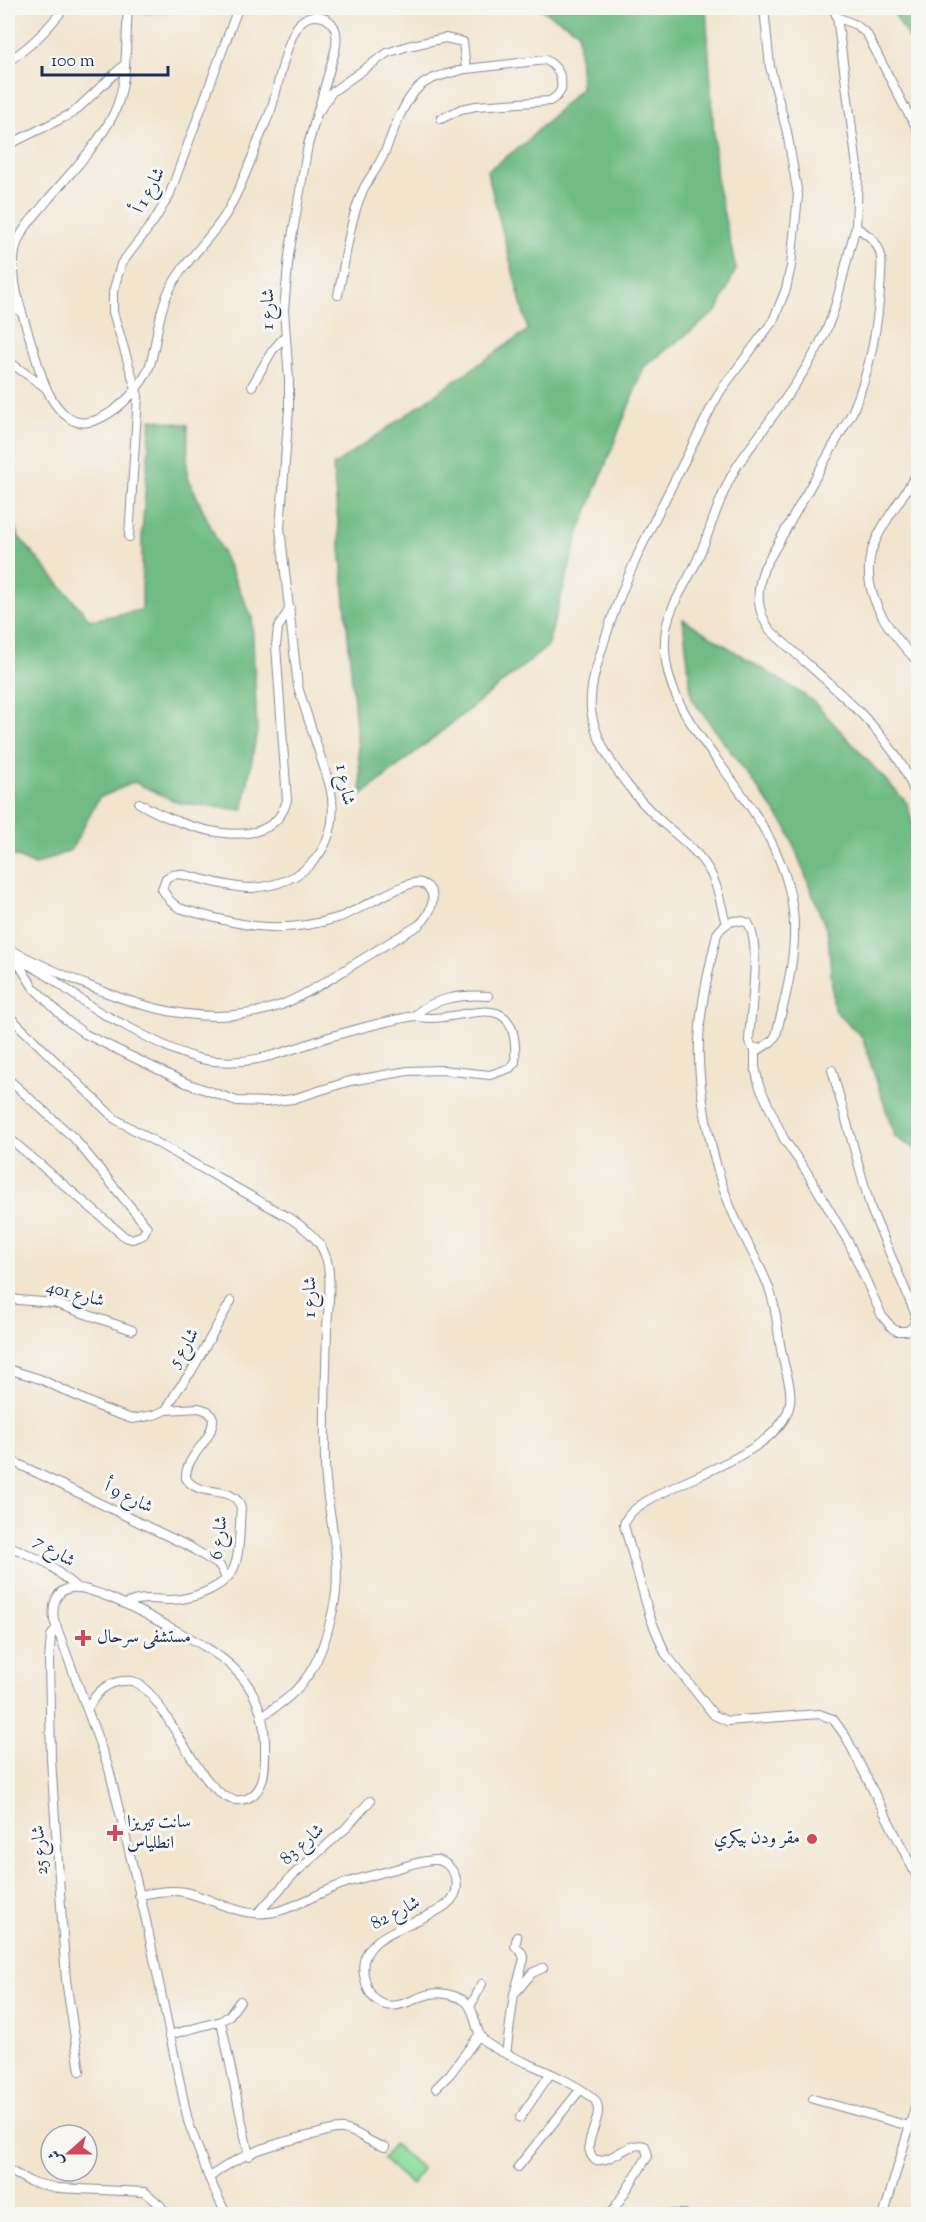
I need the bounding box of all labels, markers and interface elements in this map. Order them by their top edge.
scale bar [42,39,168,77]
text: 100 m [51,49,95,75]
street label: شارع 1 أ [125,162,173,219]
street label: شارع 1 [256,288,282,330]
street label: شارع 1 [327,762,361,808]
street label: شارع 401 [43,1275,107,1315]
street label: شارع 1 [298,1276,324,1318]
street label: شارع 5 [163,1324,207,1373]
street label: شارع 9 أ [99,1473,158,1521]
street label: شارع 6 [204,1515,236,1561]
street label: شارع 7 [28,1529,80,1575]
place label: مستشفى سرحال [97,1625,191,1651]
marker: مستشفى سرحال [74,1629,92,1647]
place label: سانت تيريزا انطلياس [127,1810,191,1857]
street label: شارع 83 [275,1818,331,1872]
street label: شارع 25 [26,1824,56,1876]
marker: سانت تيريزا انطلياس [108,1826,122,1840]
place label: مقر ودن بيكري [714,1826,800,1852]
marker: مقر ودن بيكري [805,1832,819,1846]
street label: شارع 82 [367,1891,425,1937]
north arrow [39,2123,99,2183]
text: ش [44,2146,71,2169]

